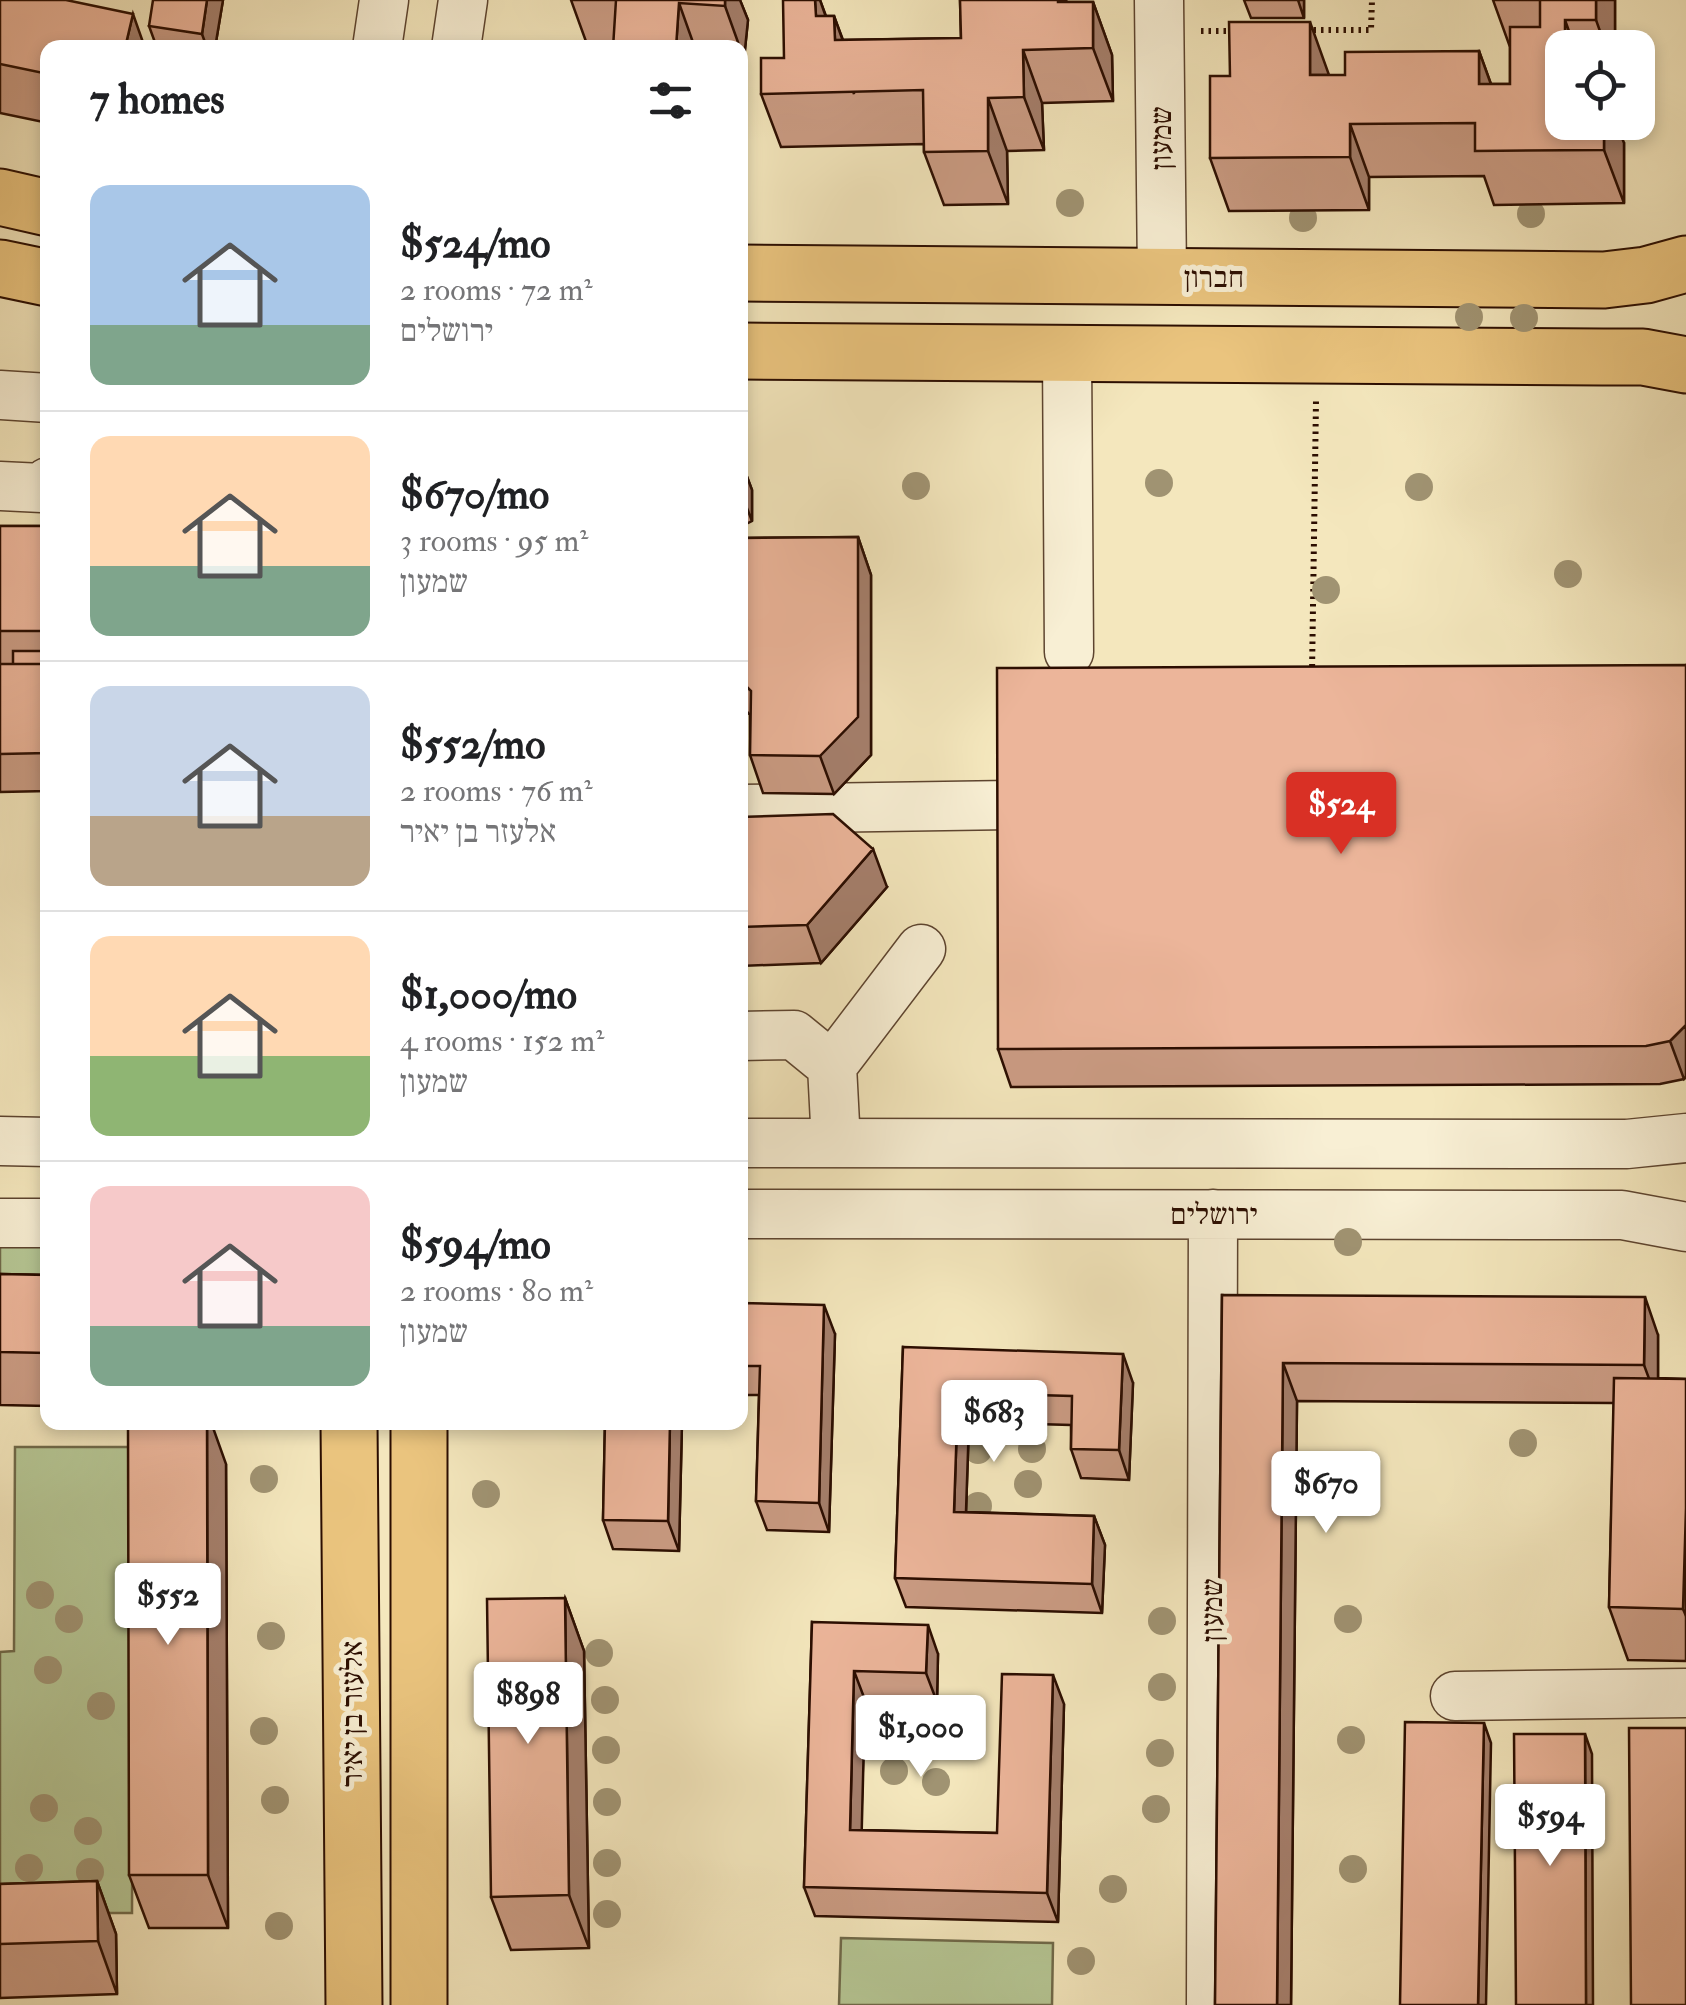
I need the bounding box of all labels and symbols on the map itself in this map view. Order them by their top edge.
street label: שמעון [1143,106,1180,170]
street label: חברון [1184,259,1244,296]
pin: $524 [1282,772,1400,857]
street label: ירושלים [1170,1196,1258,1233]
pin: $683 [935,1380,1053,1465]
pin: $670 [1267,1451,1385,1536]
pin: $552 [109,1563,227,1648]
street label: שמעון [1194,1578,1231,1642]
street label: אלעזר בן יאיר [334,1641,371,1787]
pin: $898 [469,1662,587,1747]
pin: $1,000 [840,1695,1002,1780]
pin: $594 [1491,1784,1609,1869]

